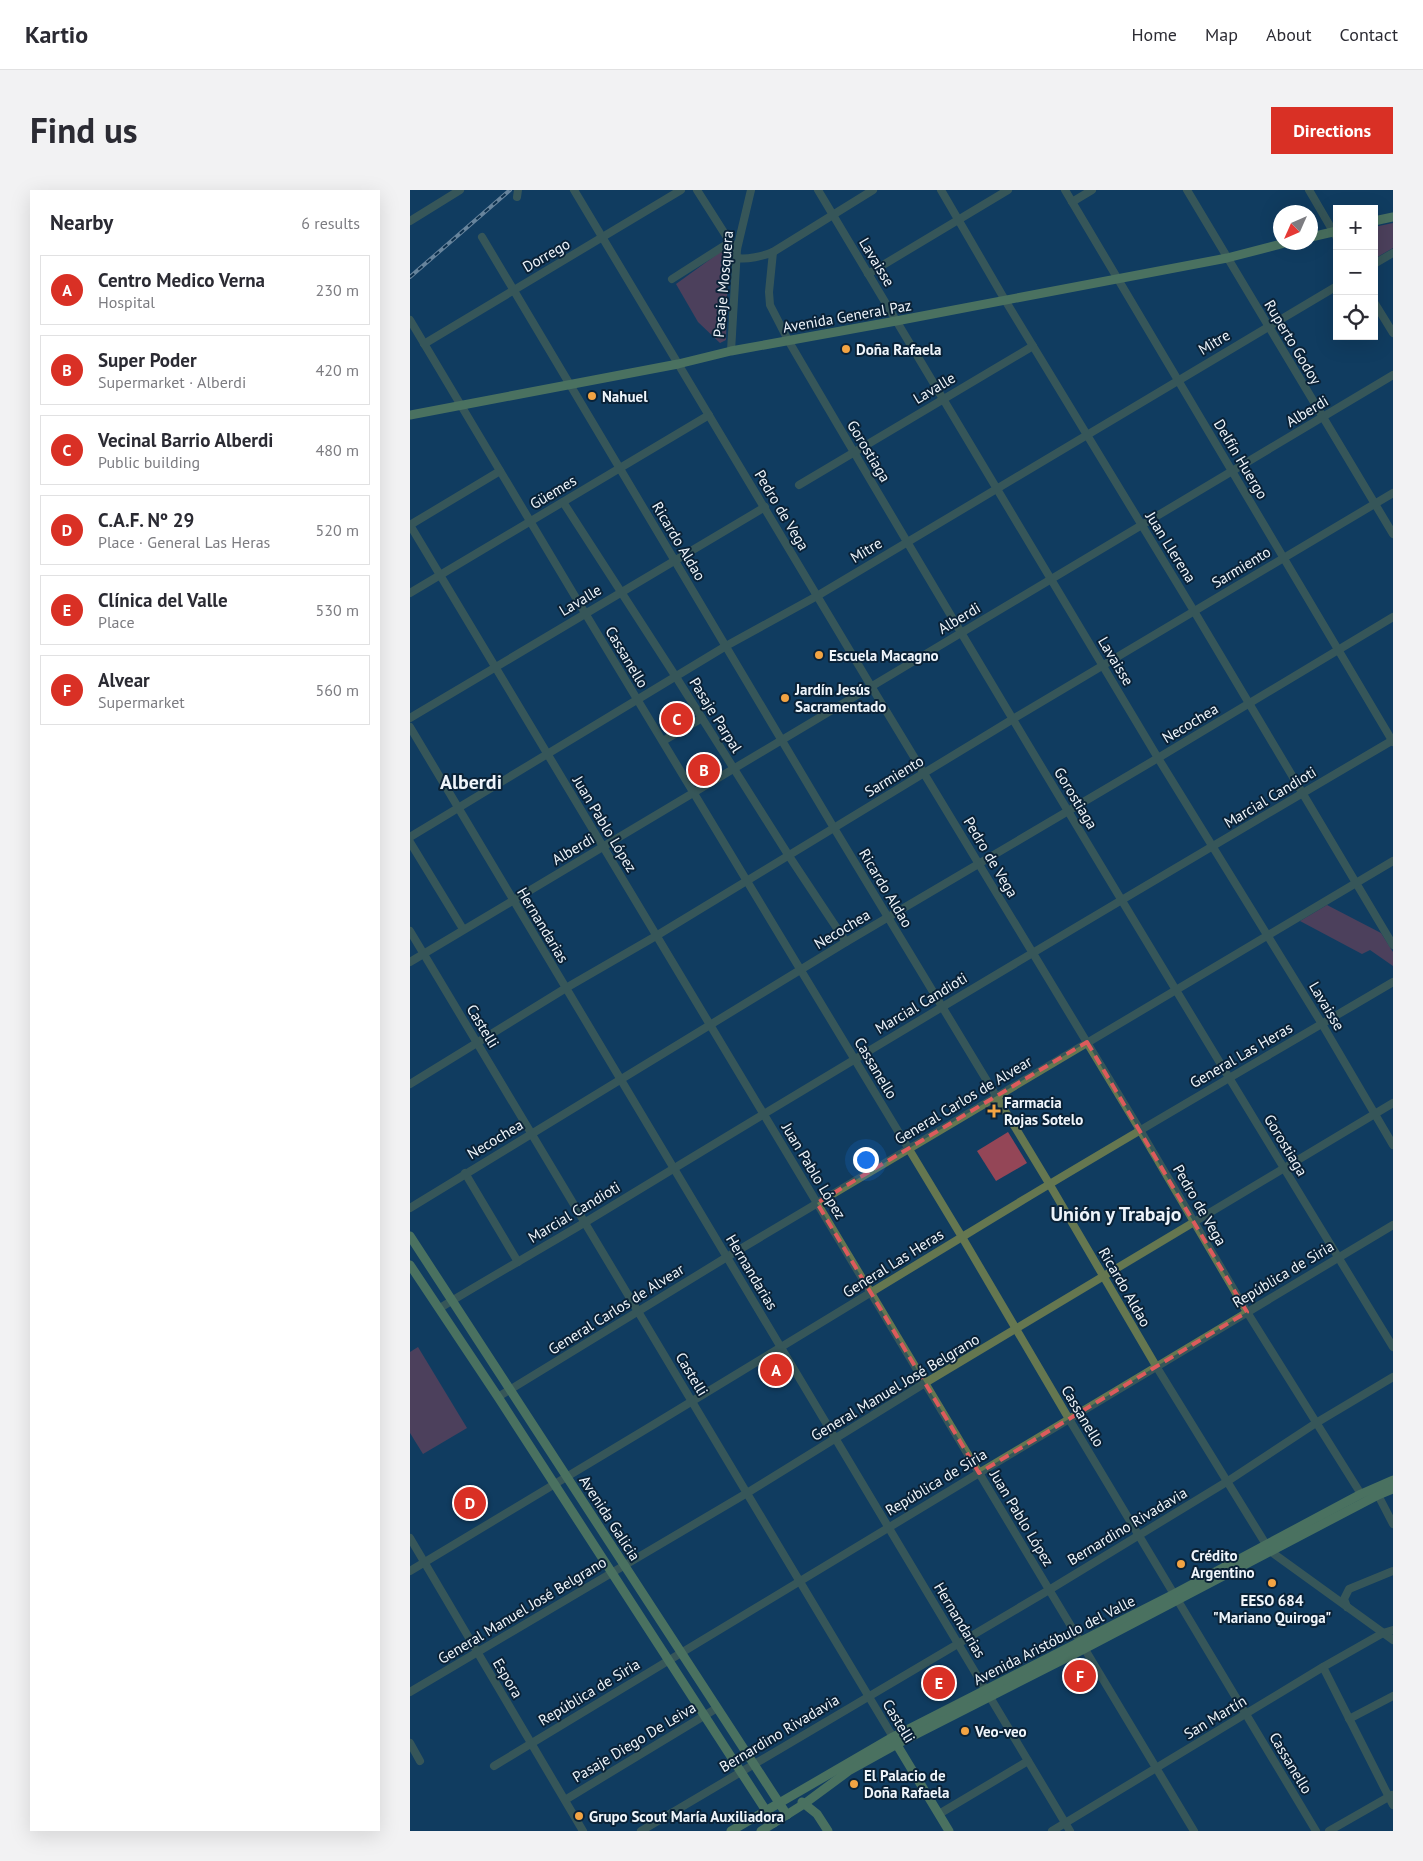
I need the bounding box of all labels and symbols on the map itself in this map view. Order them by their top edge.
north arrow [1273,205,1318,250]
street label: Pasaje Mosquera [709,230,737,338]
street label: Dorrego [519,234,573,276]
street label: Lavaisse [855,234,899,290]
street label: Avenida General Paz [781,295,913,337]
street label: Ruperto Godoy [1260,296,1326,388]
street label: Mitre [1195,325,1233,359]
place label: Doña Rafaela [856,340,941,359]
marker: Doña Rafaela [840,343,852,355]
street label: Lavalle [909,368,959,408]
place label: Nahuel [602,387,648,406]
marker: Nahuel [586,390,598,402]
street label: Alberdi [1282,391,1332,431]
street label: Delfín Huergo [1210,416,1272,502]
street label: Gorostiaga [843,417,895,485]
street label: Pedro de Vega [751,466,813,554]
street label: Güemes [526,471,580,513]
street label: Ricardo Aldao [648,498,710,584]
street label: Juan Llerena [1141,507,1200,586]
street label: Mitre [847,533,885,567]
street label: Sarmiento [1208,542,1274,592]
street label: Lavalle [555,580,605,620]
street label: Alberdi [934,598,984,638]
street label: Cassanello [601,623,653,691]
street label: Lavaisse [1094,633,1138,689]
place label: Escuela Macagno [829,646,939,665]
marker: Escuela Macagno [813,649,825,661]
street label: Pasaje Parpal [685,674,747,757]
place label: Jardín Jesús Sacramentado [794,680,886,716]
marker: Jardín Jesús Sacramentado [779,692,791,704]
street label: Necochea [1159,699,1221,747]
pin: C [661,700,693,738]
pin: B [688,751,720,789]
street label: Sarmiento [861,751,927,801]
street label: Marcial Candioti [1220,762,1320,832]
street label: Gorostiaga [1050,764,1102,832]
district label: Alberdi [440,769,502,795]
street label: Juan Pablo López [568,771,641,876]
street label: Pedro de Vega [960,813,1022,901]
street label: Alberdi [548,829,598,869]
street label: Ricardo Aldao [855,845,917,931]
street label: Hernandarias [513,884,573,966]
street label: Necochea [811,905,873,953]
street label: Marcial Candioti [871,968,971,1038]
street label: Lavaisse [1305,978,1349,1034]
street label: Castelli [463,1001,503,1051]
street label: General Las Heras [1186,1018,1296,1092]
street label: Cassanello [850,1034,902,1102]
street label: General Carlos de Alvear [891,1051,1035,1149]
place label: Farmacia Rojas Sotelo [1004,1093,1083,1129]
marker: Farmacia Rojas Sotelo [988,1105,1000,1117]
street label: Gorostiaga [1260,1111,1312,1179]
street label: Necochea [464,1115,526,1163]
street label: Juan Pablo López [777,1118,850,1223]
your location [853,1147,879,1173]
street label: Pedro de Vega [1169,1161,1231,1249]
street label: Marcial Candioti [524,1177,624,1247]
district label: Unión y Trabajo [1050,1201,1182,1227]
street label: General Las Heras [839,1224,947,1302]
street label: Hernandarias [722,1231,782,1313]
street label: República de Siria [1229,1236,1337,1312]
street label: Ricardo Aldao [1095,1244,1155,1330]
street label: General Carlos de Alvear [544,1259,688,1359]
street label: General Manuel José Belgrano [807,1329,983,1445]
street label: Castelli [672,1349,712,1399]
pin: A [760,1351,792,1389]
street label: Cassanello [1057,1382,1109,1450]
street label: República de Siria [882,1444,990,1520]
street label: Juan Pablo López [985,1465,1058,1570]
street label: Avenida Galicia [575,1472,645,1564]
street label: Bernardino Rivadavia [1064,1483,1190,1569]
pin: D [454,1484,486,1522]
place label: Crédito Argentino [1191,1546,1255,1582]
street label: General Manuel José Belgrano [434,1552,610,1668]
marker: Crédito Argentino [1175,1558,1187,1570]
marker: EESO 684 "Mariano Quiroga" [1266,1577,1278,1589]
street label: Hernandarias [930,1579,990,1661]
street label: Avenida Aristóbulo del Valle [970,1591,1138,1689]
place label: EESO 684 "Mariano Quiroga" [1213,1591,1331,1627]
street label: República de Siria [535,1654,643,1730]
street label: Espora [489,1655,527,1701]
pin: F [1064,1657,1096,1695]
pin: E [923,1664,955,1702]
street label: Bernardino Rivadavia [716,1690,842,1776]
street label: San Martín [1180,1691,1250,1743]
street label: Castelli [879,1696,919,1746]
street label: Pasaje Diego De Leiva [569,1698,699,1786]
place label: Veo-veo [974,1722,1027,1741]
marker: Veo-veo [959,1725,971,1737]
street label: Cassanello [1265,1729,1317,1797]
place label: El Palacio de Doña Rafaela [864,1766,949,1802]
marker: El Palacio de Doña Rafaela [848,1778,860,1790]
place label: Grupo Scout María Auxiliadora [589,1807,784,1826]
marker: Grupo Scout María Auxiliadora [573,1810,585,1822]

